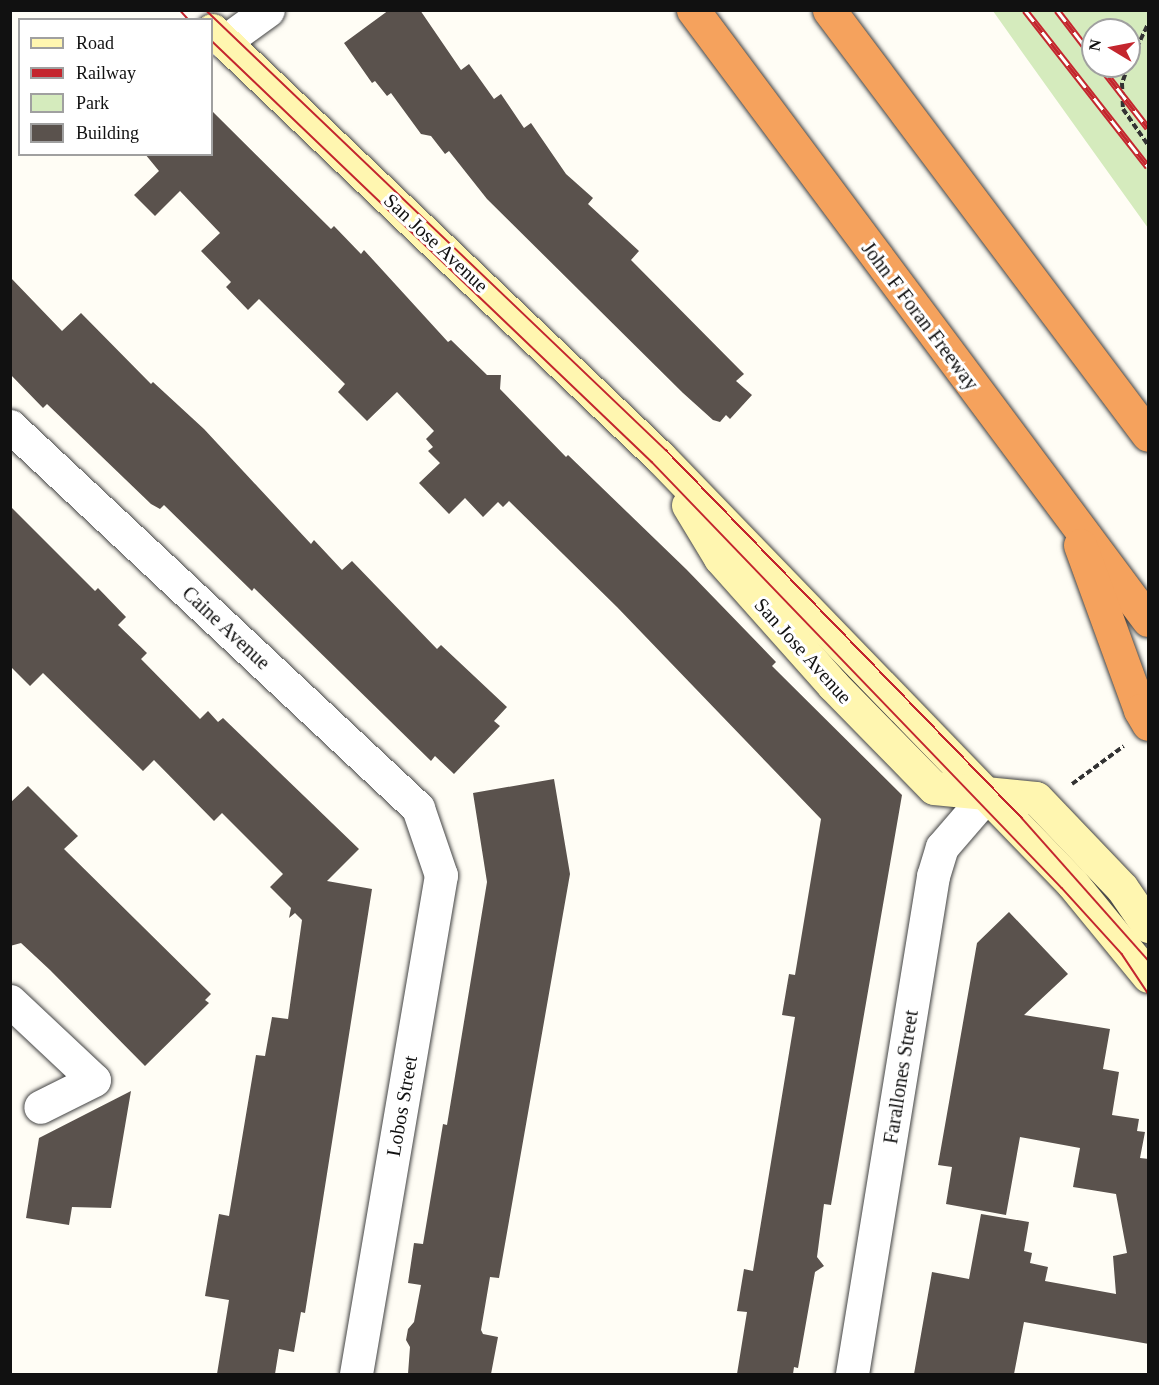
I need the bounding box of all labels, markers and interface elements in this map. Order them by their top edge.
legend [18,18,213,156]
north arrow [1081,18,1141,78]
text: Road [76,33,114,53]
text: N [1085,38,1104,52]
text: Railway [76,63,136,83]
text: Park [76,93,109,113]
text: Building [76,123,139,143]
street label: San Jose Avenue [378,188,494,298]
street label: John F Foran Freeway [856,237,984,395]
street label: Caine Avenue [177,581,275,675]
street label: San Jose Avenue [749,593,857,709]
street label: Farallones Street [879,1008,923,1146]
street label: Lobos Street [381,1054,423,1158]

